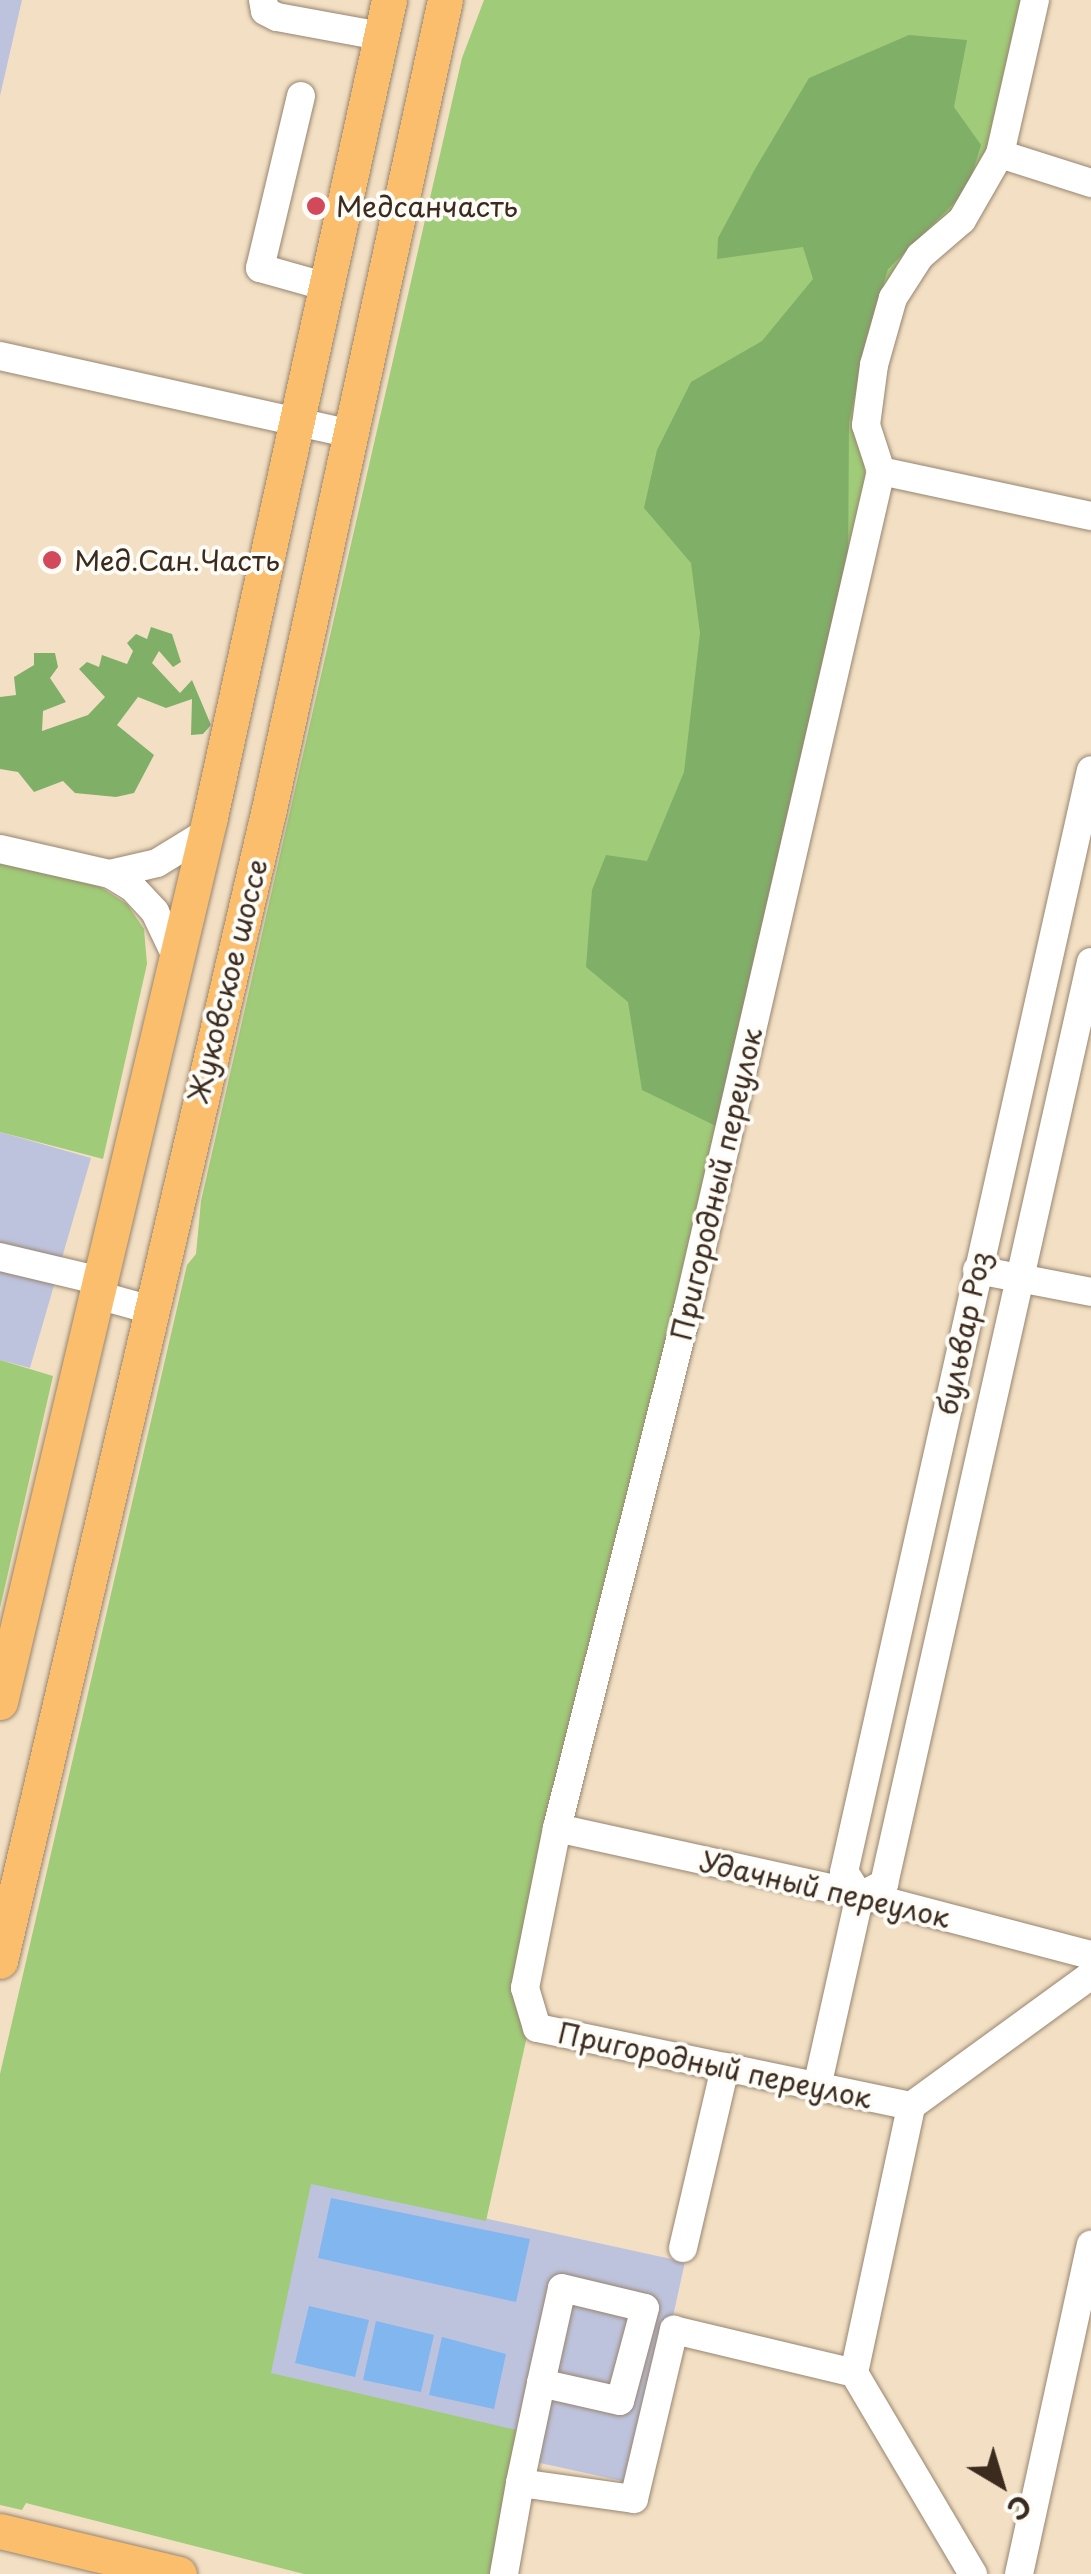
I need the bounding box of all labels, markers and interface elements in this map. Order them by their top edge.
place label: Медсанчасть [336,189,518,223]
marker: Медсанчасть [305,195,327,217]
place label: Мед.Сан.Часть [74,543,280,577]
marker: Мед.Сан.Часть [39,547,65,573]
street label: Жуковское шоссе [180,855,274,1107]
street label: Пригородный переулок [664,1024,768,1344]
street label: бульвар Роз [929,1248,997,1418]
street label: Удачный переулок [696,1844,954,1934]
street label: Пригородный переулок [555,2015,875,2115]
north arrow [951,2434,1051,2534]
text: С [998,2485,1041,2531]

